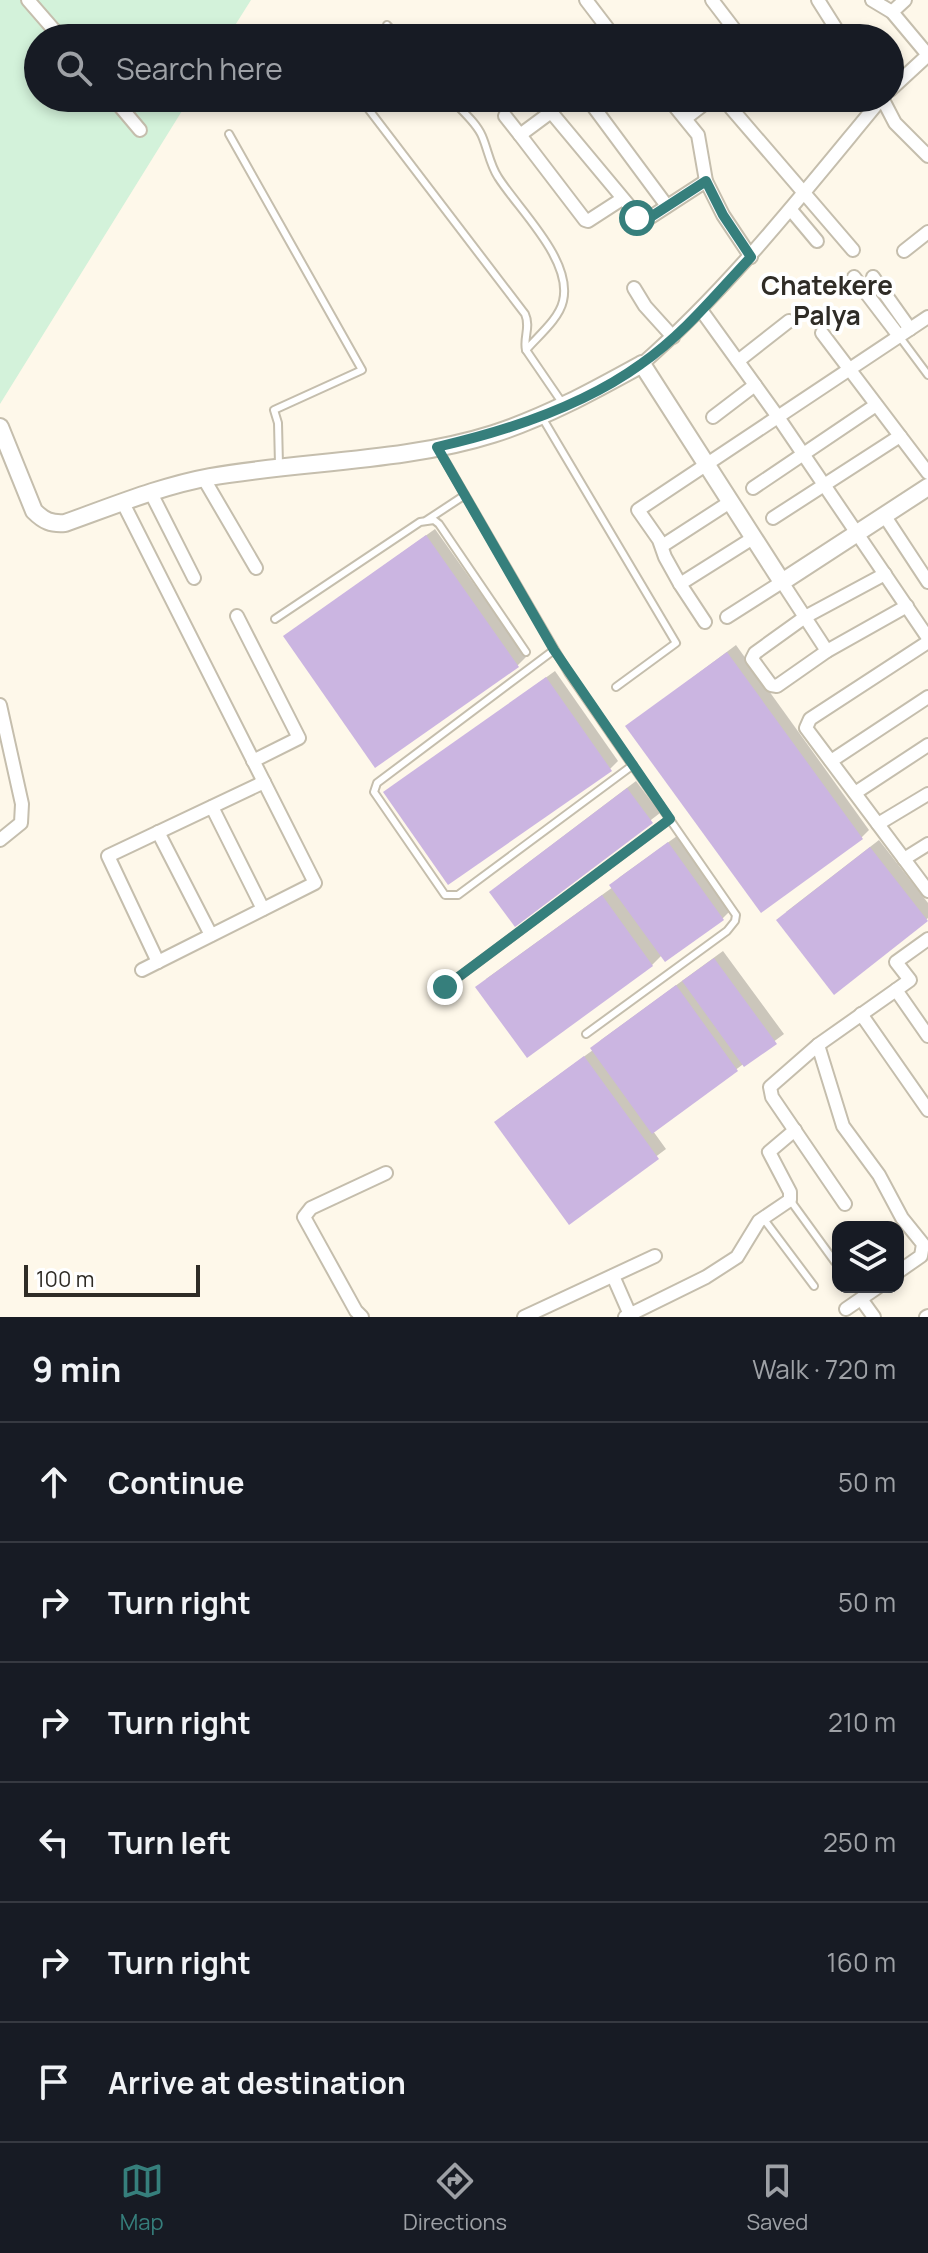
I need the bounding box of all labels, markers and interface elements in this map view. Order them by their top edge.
search box [24,24,904,112]
icon: search [52,46,96,90]
text: Search here [116,48,283,89]
route start [619,200,655,236]
district label: Chatekere Palya [761,267,893,333]
route end [427,969,463,1005]
map controls [832,1221,904,1293]
button: layers [832,1221,904,1293]
scale bar [24,1261,200,1297]
text: 100 m [36,1264,94,1294]
text: 9 min [32,1346,121,1392]
text: Walk · 720 m [752,1351,896,1387]
icon: ahead [32,1460,76,1504]
text: Continue [108,1462,244,1503]
text: 50 m [838,1464,896,1500]
icon: right [32,1580,76,1624]
text: Turn right [108,1582,251,1623]
text: 50 m [838,1584,896,1620]
icon: right [32,1700,76,1744]
text: Turn right [108,1702,251,1743]
text: 210 m [828,1704,896,1740]
icon: left [32,1820,76,1864]
text: Turn left [108,1822,231,1863]
text: 250 m [823,1824,896,1860]
icon: right [32,1940,76,1984]
text: Turn right [108,1942,251,1983]
text: 160 m [827,1944,896,1980]
icon: arrive [32,2060,76,2104]
text: Arrive at destination [108,2062,406,2103]
tab: Map [120,2159,164,2237]
tab: Directions [403,2159,507,2237]
tab: Saved [746,2159,808,2237]

